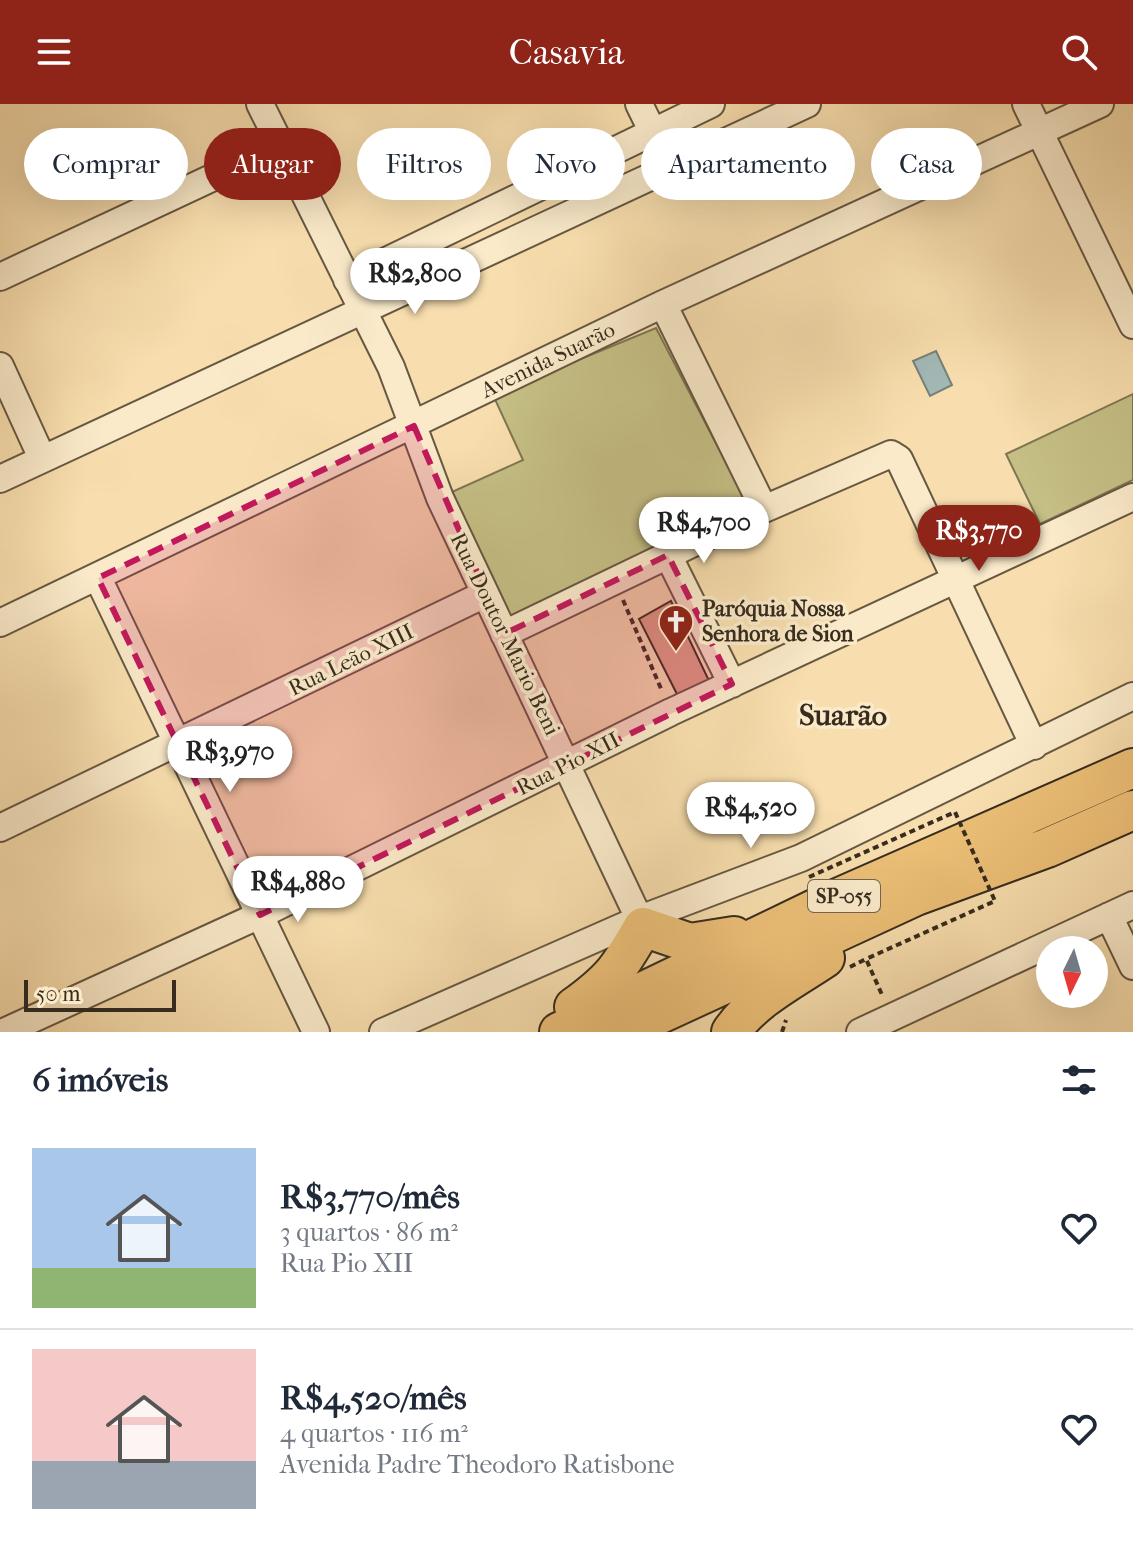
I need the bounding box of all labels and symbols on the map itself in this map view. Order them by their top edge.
pin: R$2,800 [341,248,489,316]
street label: Avenida Suarão [476,316,619,404]
pin: R$4,700 [630,497,778,565]
pin: R$3,770 [905,505,1053,573]
street label: Rua Doutor Mario Beni [445,528,566,740]
place label: Paróquia Nossa Senhora de Sion [702,596,854,647]
church icon: Paróquia Nossa Senhora de Sion [657,603,695,653]
street label: Rua Leão XIII [284,618,418,702]
district label: Suarão [799,698,887,733]
pin: R$3,970 [156,726,304,794]
street label: Rua Pio XII [512,727,624,801]
pin: R$4,520 [677,782,825,850]
pin: R$4,880 [224,856,372,924]
road number: SP-055 [808,880,880,912]
north arrow [1036,936,1108,1008]
scale bar [24,976,176,1012]

